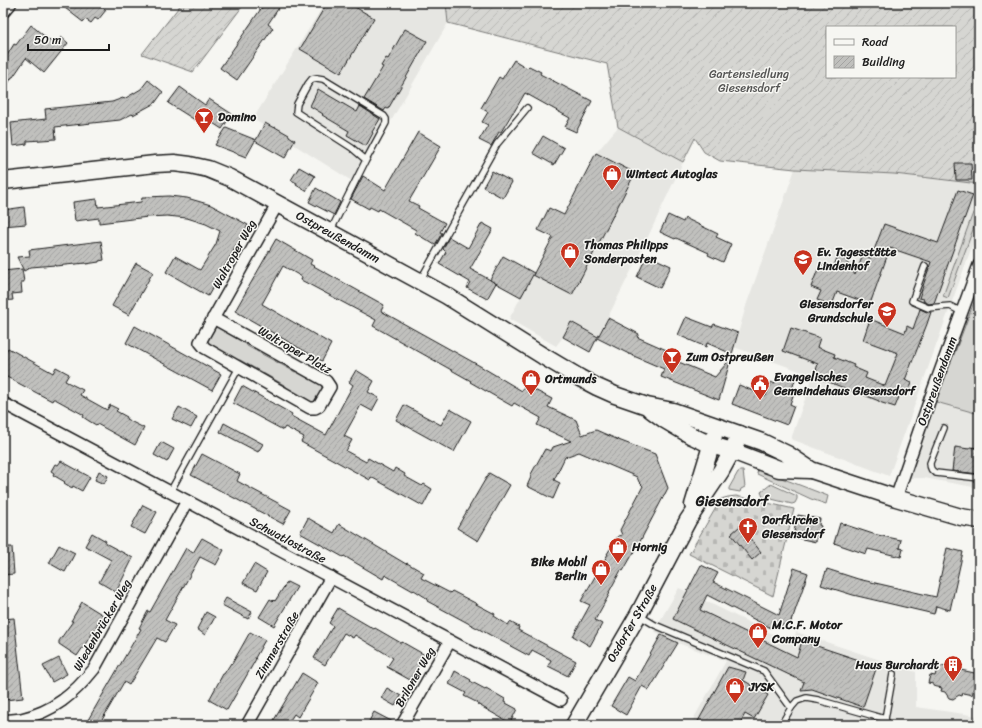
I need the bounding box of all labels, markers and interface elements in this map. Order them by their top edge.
scale bar [28,26,109,52]
legend [826,26,956,78]
text: 50 m [34,29,61,51]
text: Road [862,31,889,53]
text: Building [862,51,905,73]
park label: Gartensiedlung Giesensdorf [709,63,789,99]
bar icon: Domino [193,106,215,134]
place label: Domino [218,106,256,128]
shop icon: Wintect Autoglas [601,163,623,191]
place label: Wintect Autoglas [626,163,718,185]
street label: Ostpreußendamm [292,205,384,269]
street label: Waltroper Weg [206,215,262,293]
place label: Thomas Philipps Sonderposten [583,234,669,270]
shop icon: Thomas Philipps Sonderposten [559,241,581,269]
place label: Ev. Tagesstätte Lindenhof [817,241,896,277]
school or university icon: Ev. Tagesstätte Lindenhof [792,248,814,276]
place label: Giesensdorfer Grundschule [799,293,874,329]
school or university icon: Giesensdorfer Grundschule [876,300,898,328]
street label: Waltroper Platz [254,320,337,380]
street label: Ostpreußendamm [911,333,963,429]
bar icon: Zum Ostpreußen [661,346,683,374]
place label: Zum Ostpreußen [685,346,774,368]
place label: Evangelisches Gemeindehaus Giesensdorf [773,366,917,402]
shop icon: Ortmunds [520,368,542,396]
place label: Ortmunds [544,368,597,390]
public building icon: Evangelisches Gemeindehaus Giesensdorf [749,373,771,401]
district label: Giesensdorf [695,489,770,514]
place label: Dorfkirche Giesensdorf [761,509,826,545]
street label: Schwatlostraße [246,510,330,570]
church icon: Dorfkirche Giesensdorf [737,516,759,544]
shop icon: Hornig [607,536,629,564]
place label: Hornig [631,536,667,558]
place label: Bike Mobil Berlin [531,551,588,587]
shop icon: Bike Mobil Berlin [590,558,612,586]
street label: Wiedenbrücker Weg [67,575,137,675]
street label: Osdorfer Straße [600,579,664,667]
street label: Zimmerstraße [249,607,305,683]
place label: M.C.F. Motor Company [771,614,843,650]
shop icon: M.C.F. Motor Company [747,621,769,649]
street label: Briloner Weg [389,642,441,712]
place label: Haus Burchardt [855,654,940,676]
building icon: Haus Burchardt [942,654,964,682]
shop icon: JYSK [724,676,746,704]
place label: JYSK [748,676,776,698]

